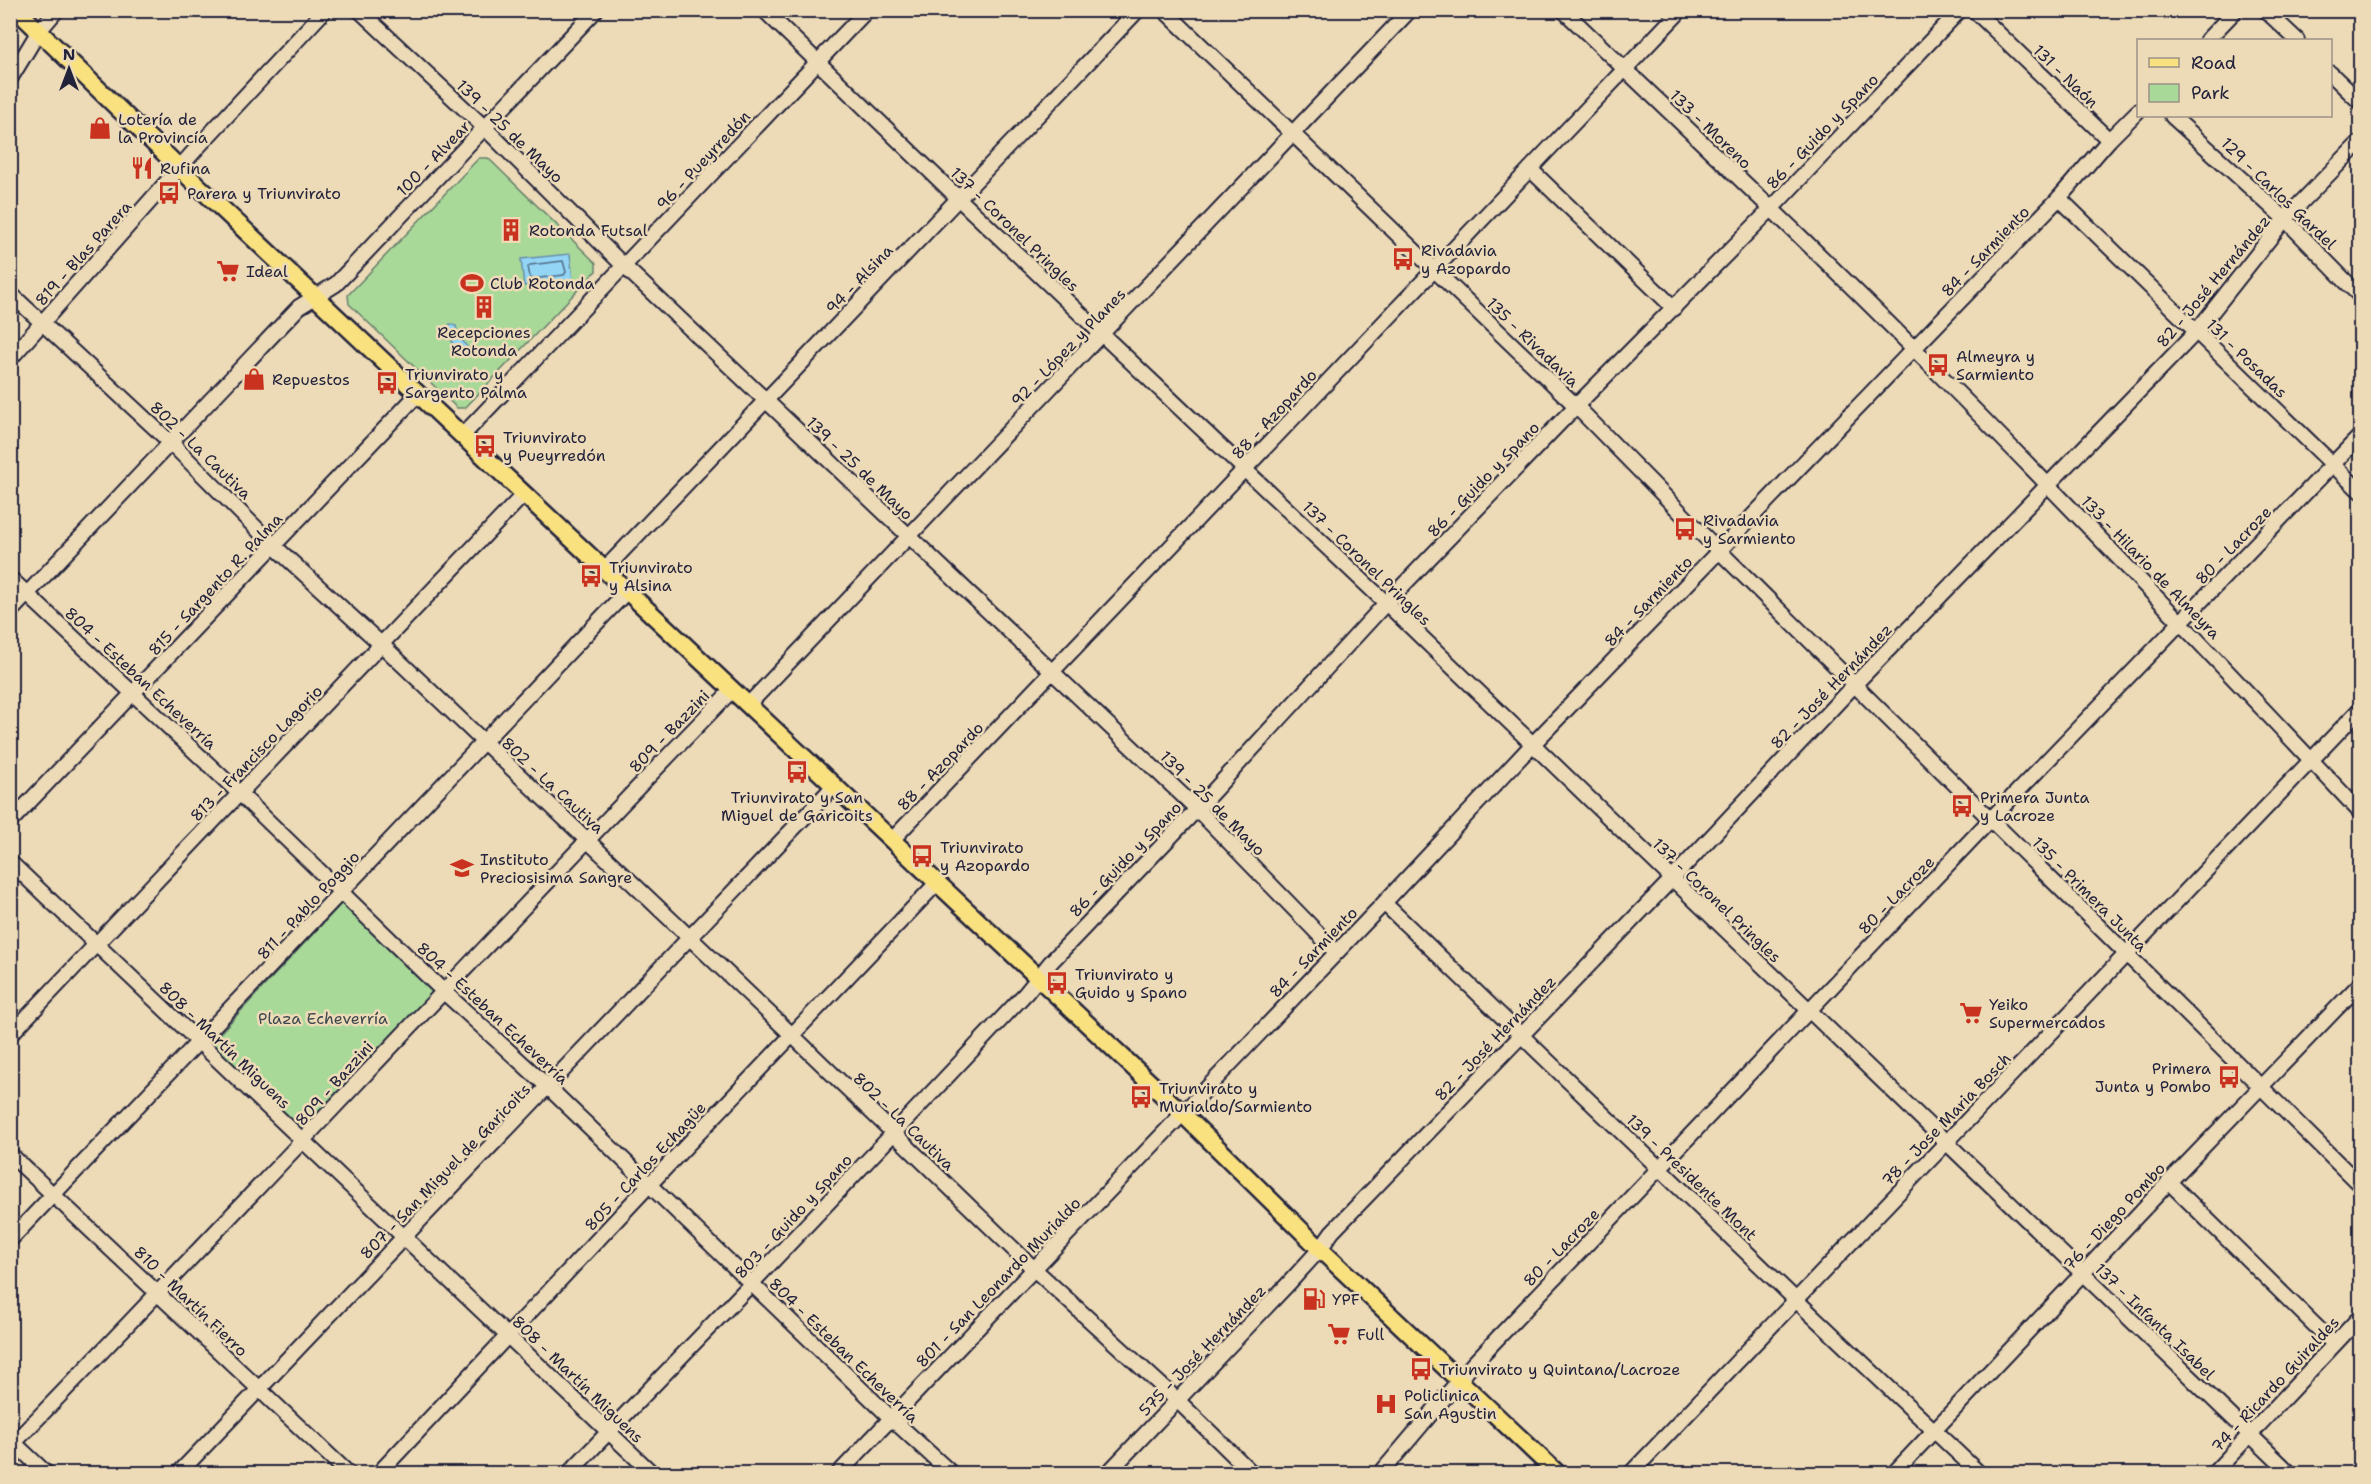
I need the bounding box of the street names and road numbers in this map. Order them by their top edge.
street label: 131 - Naón [2029,40,2103,113]
street label: 86 - Guido y Spano [1762,69,1883,194]
street label: 139 - 25 de Mayo [452,75,567,188]
street label: 133 - Moreno [1665,85,1756,174]
street label: 96 - Pueyrredón [652,106,755,215]
street label: 100 - Alvear [392,116,475,201]
street label: 129 - Carlos Gardel [2217,133,2341,254]
street label: 137 - Coronel Pringles [946,162,1084,296]
street label: 819 - Blas Parera [31,196,136,310]
street label: 84 - Sarmiento [1937,201,2034,301]
street label: 82 - José Hernández [2152,211,2275,352]
street label: 94 - Alsina [821,240,898,318]
street label: 92 - López y Planes [1006,284,1130,411]
street label: 135 - Rivadavia [1482,293,1583,392]
street label: 131 - Posadas [2201,314,2292,403]
street label: 88 - Azopardo [1227,365,1322,464]
street label: 802 - La Cautiva [146,397,256,504]
street label: 139 - 25 de Mayo [802,412,917,525]
street label: 86 - Guido y Spano [1423,417,1544,542]
street label: 133 - Hilario de Almeyra [2076,491,2225,644]
street label: 137 - Coronel Pringles [1298,496,1436,630]
street label: 80 - Lacroze [2191,502,2276,589]
street label: 815 - Sargento R. Palma [144,509,287,660]
street label: 84 - Sarmiento [1600,551,1697,651]
street label: 804 - Esteban Echeverría [60,602,221,754]
street label: 82 - José Hernández [1766,619,1897,753]
street label: 813 - Francisco Lagorio [186,681,327,826]
street label: 809 - Bazzini [625,685,714,777]
street label: 88 - Azopardo [893,717,988,815]
street label: 802 - La Cautiva [497,732,608,838]
street label: 139 - 25 de Mayo [1156,746,1270,860]
street label: 86 - Guido y Spano [1065,797,1186,922]
street label: 135 - Primera Junta [2028,832,2152,956]
street label: 137 - Coronel Pringles [1648,833,1786,967]
street label: 811 - Pablo Poggio [253,847,364,964]
street label: 80 - Lacroze [1854,852,1939,939]
street label: 84 - Sarmiento [1265,902,1362,1002]
street label: 804 - Esteban Echeverría [412,937,573,1089]
street label: 82 - José Hernández [1430,971,1561,1105]
street label: 808 - Martín Miguens [154,977,295,1114]
street label: 809 - Bazzini [291,1036,378,1130]
street label: 78 - Jose Maria Bosch [1877,1048,2016,1191]
street label: 802 - La Cautiva [849,1068,959,1175]
street label: 807 - San Miguel de Garicoits [356,1079,535,1264]
street label: 805 - Carlos Echagüe [580,1097,711,1235]
street label: 139 - Presidente Mont [1622,1109,1761,1245]
street label: 803 - Guido y Spano [730,1149,857,1283]
street label: 76 - Diego Pombo [2059,1158,2170,1275]
street label: 801 - San Leonardo Murialdo [911,1193,1085,1372]
street label: 80 - Lacroze [1519,1204,1604,1291]
street label: 810 - Martín Fierro [129,1242,252,1361]
street label: 137 - Infanta Isabel [2090,1258,2219,1384]
street label: 804 - Esteban Echeverría [764,1273,923,1427]
street label: 575 - José Hernández [1134,1280,1270,1420]
street label: 808 - Martín Miguens [507,1311,648,1448]
street label: 74 - Ricardo Guiraldes [2207,1312,2344,1457]

